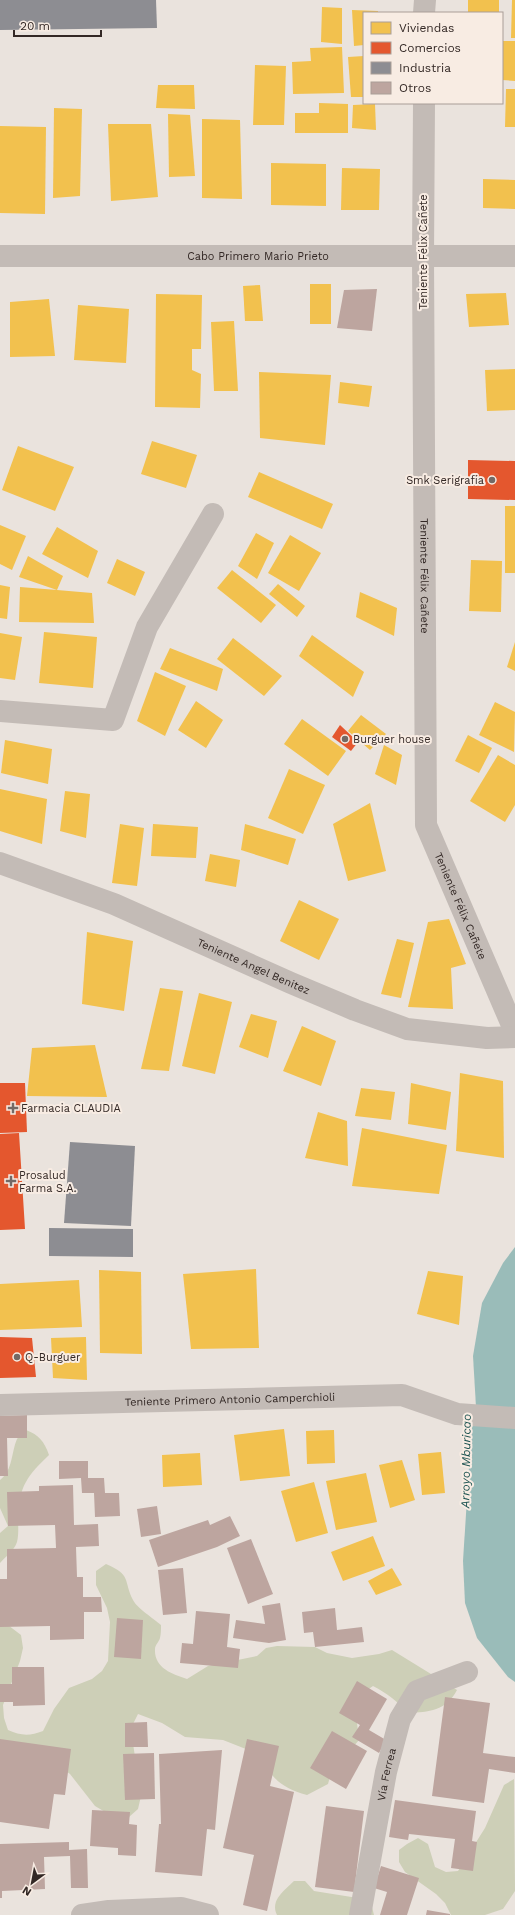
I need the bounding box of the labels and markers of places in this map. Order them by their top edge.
place label: Smk Serigrafia [406,474,484,487]
marker: Smk Serigrafia [487,475,497,485]
place label: Burguer house [353,733,431,746]
marker: Burguer house [340,734,350,744]
place label: Farmacia CLAUDIA [21,1102,121,1115]
marker: Farmacia CLAUDIA [8,1103,18,1113]
place label: Prosalud Farma S.A. [19,1169,77,1195]
marker: Prosalud Farma S.A. [6,1176,16,1186]
place label: Q-Burguer [25,1351,81,1364]
marker: Q-Burguer [12,1352,22,1362]

